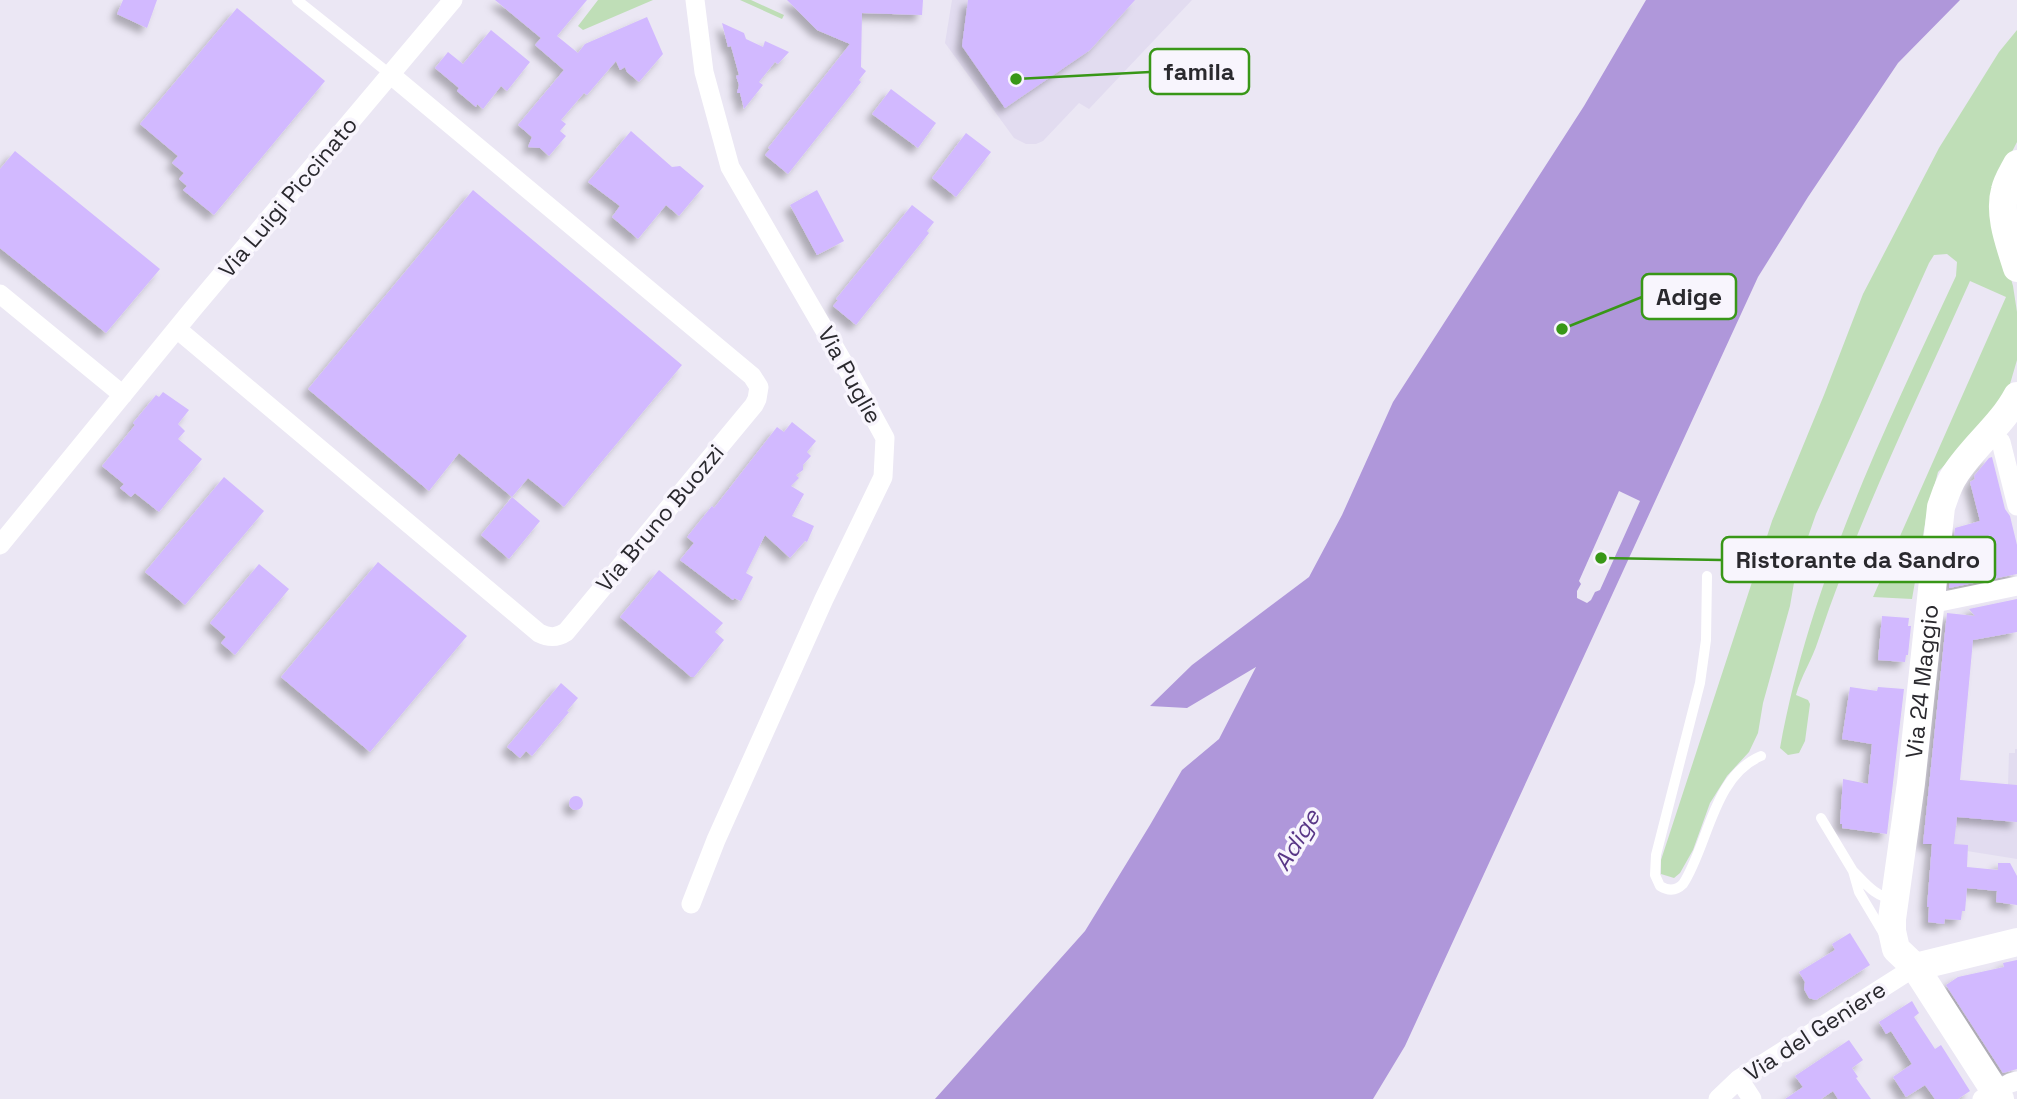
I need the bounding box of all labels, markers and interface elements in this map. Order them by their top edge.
callout: famila [1150,49,1249,94]
text: famila [1163,56,1235,87]
street label: Via Luigi Piccinato [212,110,364,284]
callout: Adige [1642,274,1736,319]
text: Adige [1656,281,1722,312]
street label: Via Puglie [811,321,889,429]
street label: Via Bruno Buozzi [589,438,731,598]
callout: Ristorante da Sandro [1722,537,1995,582]
text: Ristorante da Sandro [1736,544,1980,575]
street label: Via 24 Maggio [1899,603,1945,760]
water label: Adige [1266,803,1327,876]
street label: Via del Geniere [1738,974,1892,1088]

